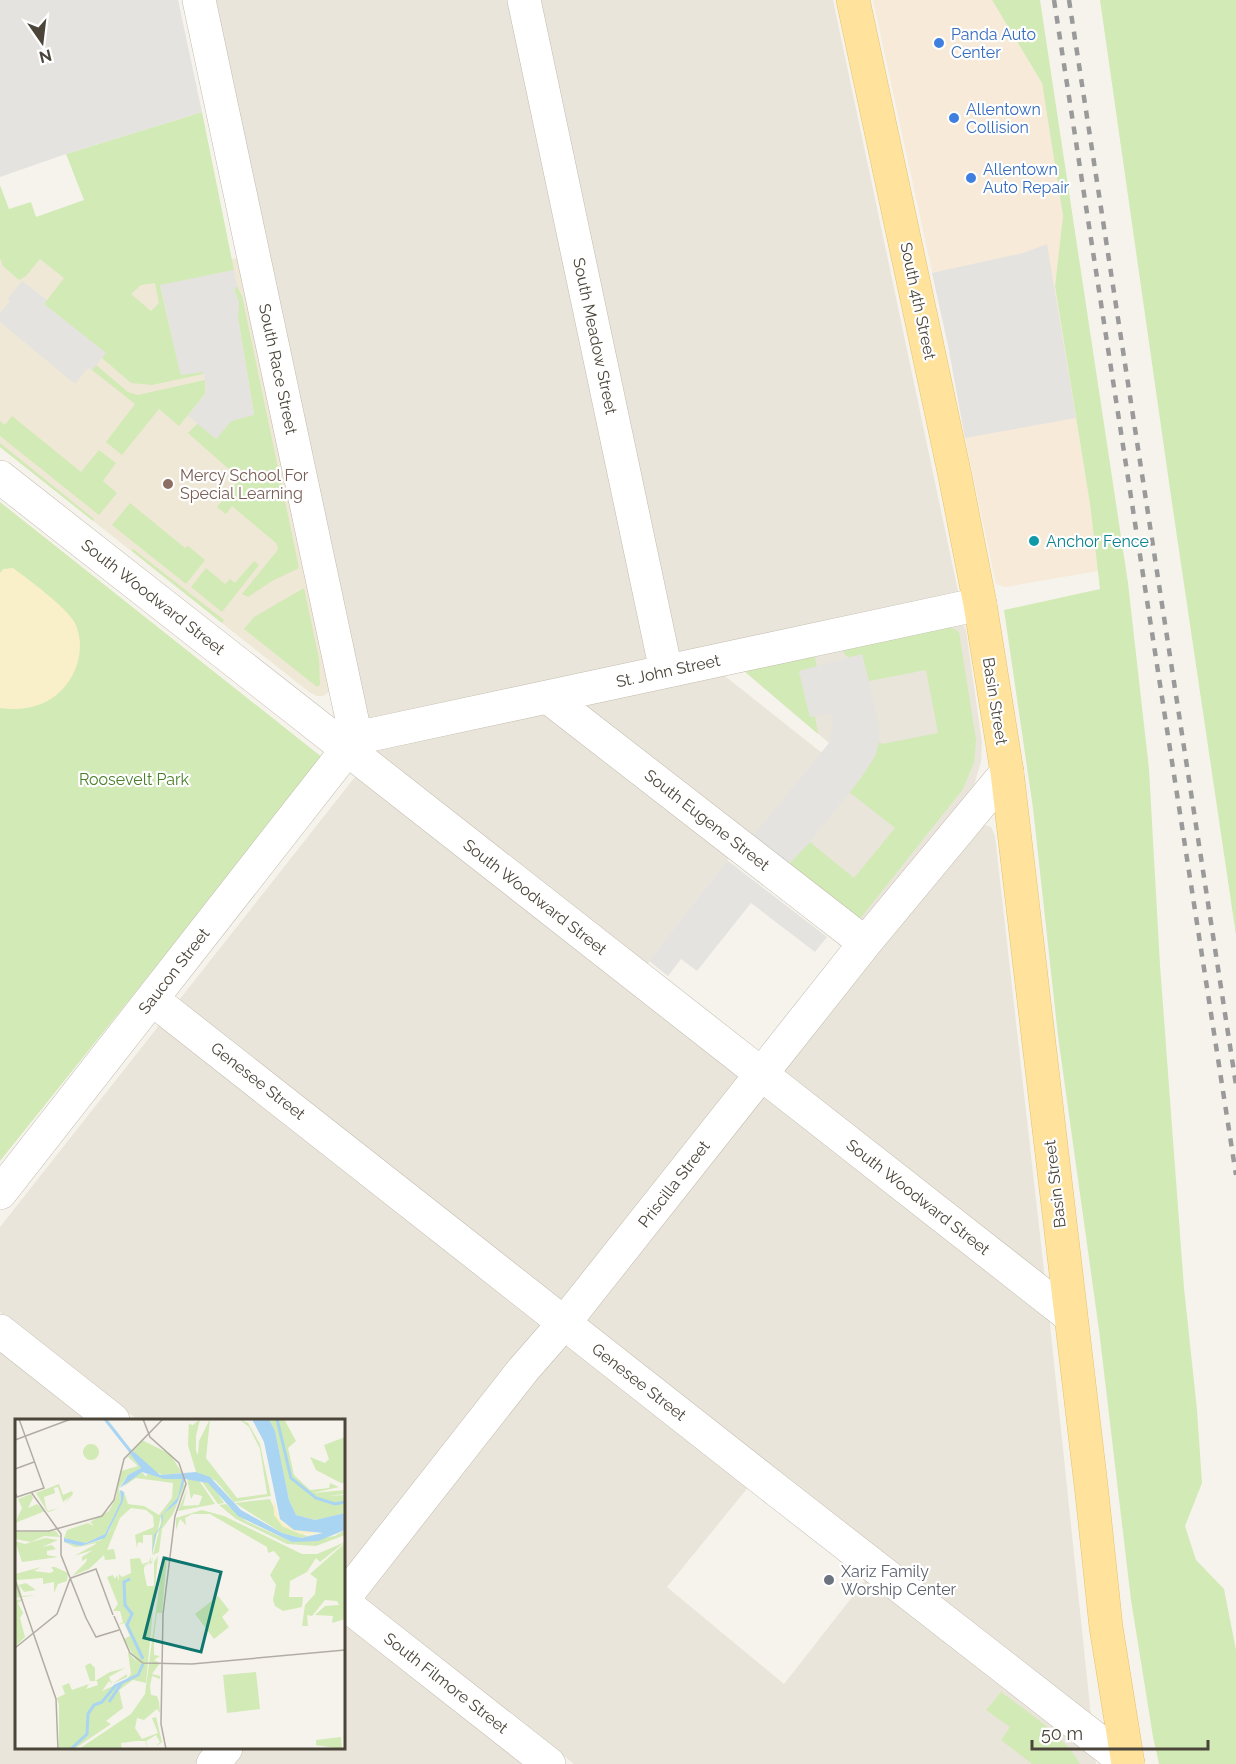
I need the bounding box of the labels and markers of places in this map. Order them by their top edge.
place label: Panda Auto Center [951,25,1036,62]
marker: Panda Auto Center [932,36,946,50]
place label: Allentown Collision [966,100,1041,137]
marker: Allentown Collision [947,111,961,125]
place label: Allentown Auto Repair [983,160,1070,197]
marker: Allentown Auto Repair [964,171,978,185]
place label: Mercy School For Special Learning [180,466,309,503]
marker: Mercy School For Special Learning [161,477,175,491]
place label: Anchor Fence [1046,532,1149,551]
marker: Anchor Fence [1027,534,1041,548]
place label: Xariz Family Worship Center [841,1562,957,1599]
marker: Xariz Family Worship Center [822,1573,836,1587]

